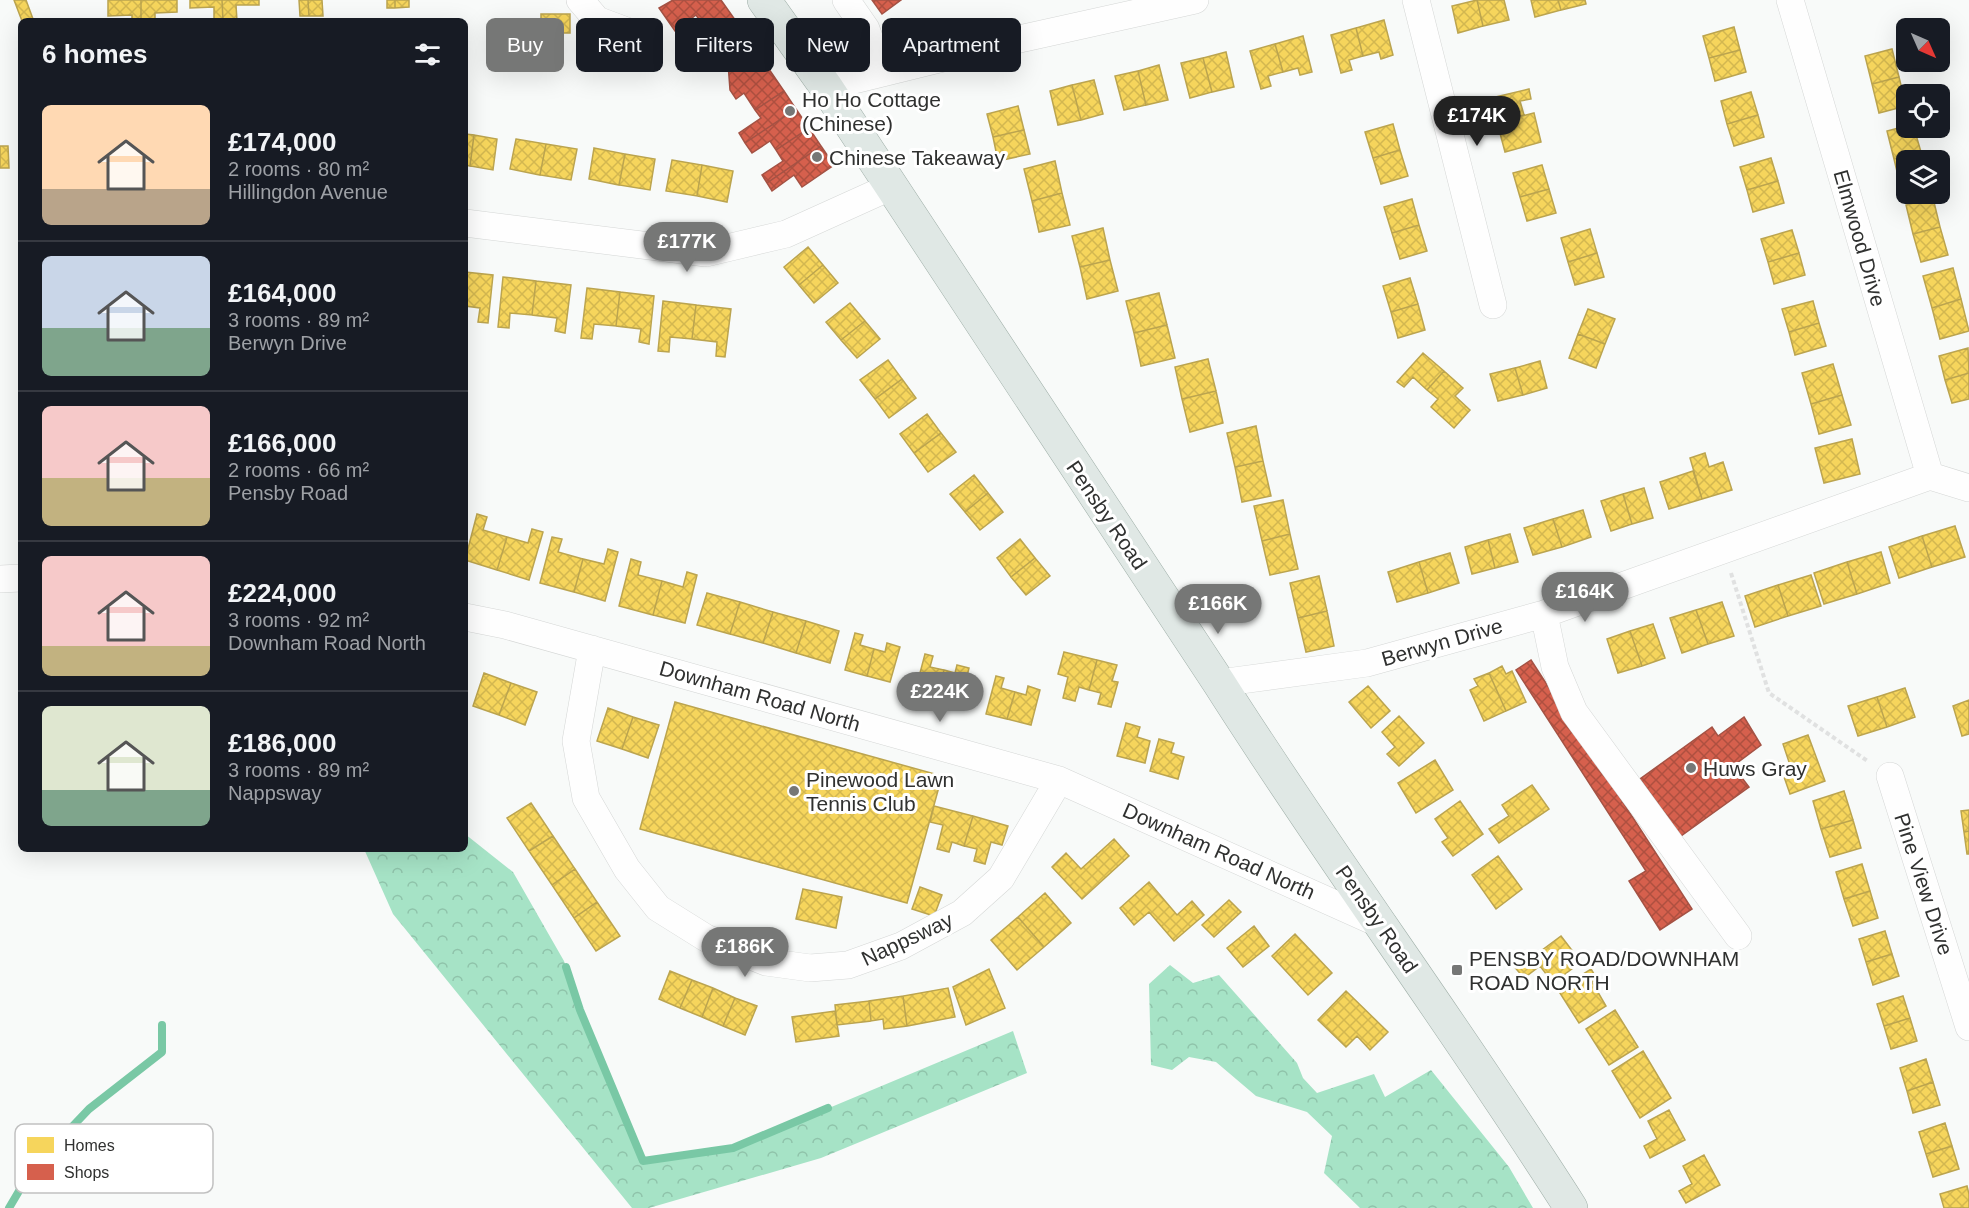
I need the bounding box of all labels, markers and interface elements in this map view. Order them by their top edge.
chip: Buy [486,18,564,72]
chip: Rent [576,18,663,72]
chip: Filters [675,18,774,72]
chip: New [786,18,870,72]
chip: Apartment [882,18,1021,72]
north arrow [1896,18,1950,72]
map controls [1896,18,1950,204]
icon: filters [411,38,444,71]
text: 6 homes [42,39,148,69]
button: locate [1896,84,1950,138]
place label: Ho Ho Cottage (Chinese) [802,88,941,135]
pin: £174K [1435,96,1519,147]
marker: Ho Ho Cottage (Chinese) [783,104,797,118]
text: £174K [1448,104,1506,126]
text: £174,000 [228,127,336,157]
icon: home [90,129,162,201]
place label: Chinese Takeaway [829,146,1005,169]
marker: Chinese Takeaway [810,150,824,164]
button: layers [1896,150,1950,204]
text: 2 rooms · 80 m² [228,158,369,180]
street label: Elmwood Drive [1829,167,1891,309]
text: Hillingdon Avenue [228,181,388,203]
pin: £177K [645,222,729,273]
text: £177K [658,230,716,252]
text: £164,000 [228,278,336,308]
icon: home [90,280,162,352]
text: 3 rooms · 89 m² [228,309,369,331]
text: Berwyn Drive [228,332,347,354]
text: £166,000 [228,428,336,458]
icon: home [90,430,162,502]
street label: Pensby Road [1062,456,1152,574]
text: 2 rooms · 66 m² [228,459,369,481]
text: Pensby Road [228,482,348,504]
pin: £164K [1543,572,1627,623]
text: £224,000 [228,578,336,608]
icon: home [90,580,162,652]
text: £164K [1556,580,1614,602]
pin: £166K [1176,584,1260,635]
text: £166K [1189,592,1247,614]
text: 3 rooms · 92 m² [228,609,369,631]
street label: Berwyn Drive [1379,614,1505,670]
text: Downham Road North [228,632,426,654]
street label: Downham Road North [657,656,863,736]
pin: £224K [898,672,982,723]
text: £224K [911,680,969,702]
text: £186,000 [228,728,336,758]
icon: home [90,730,162,802]
place label: Huws Gray [1703,757,1807,780]
text: 3 rooms · 89 m² [228,759,369,781]
marker: Huws Gray [1684,761,1698,775]
place label: Pinewood Lawn Tennis Club [806,768,954,815]
text: Nappsway [228,782,321,804]
marker: Pinewood Lawn Tennis Club [787,784,801,798]
street label: Downham Road North [1119,798,1319,904]
street label: Pine View Drive [1890,810,1958,958]
street label: Pensby Road [1331,861,1423,977]
street label: Nappsway [858,908,957,970]
pin: £186K [703,927,787,978]
text: £186K [716,935,774,957]
place label: PENSBY ROAD/DOWNHAM ROAD NORTH [1469,947,1739,994]
marker: PENSBY ROAD/DOWNHAM ROAD NORTH [1450,963,1464,977]
legend [15,1124,213,1193]
text: Homes [64,1137,115,1154]
text: Shops [64,1164,109,1181]

